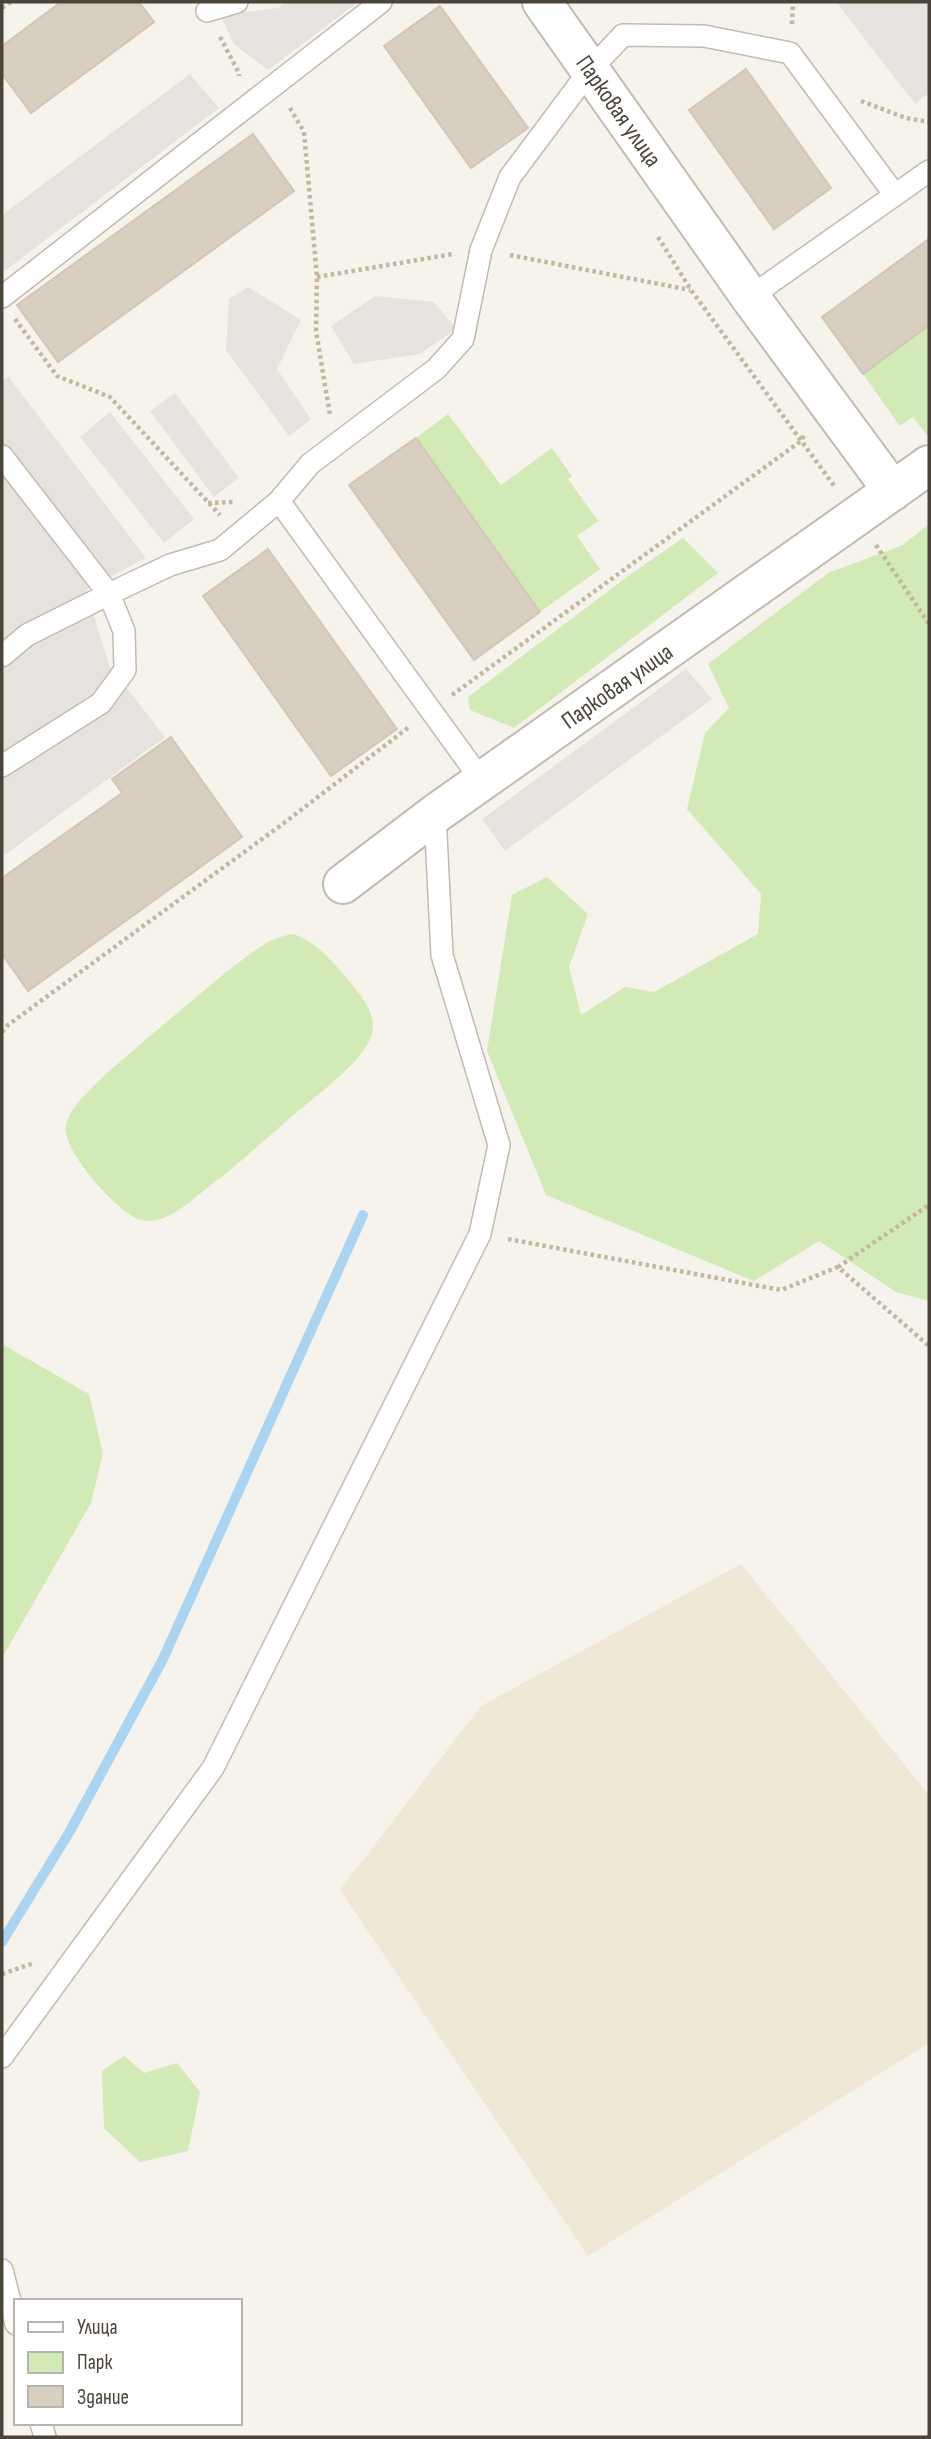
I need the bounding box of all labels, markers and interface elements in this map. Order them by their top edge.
street label: Парковая улица [570,50,668,173]
street label: Парковая улица [556,637,679,735]
legend [14,2299,242,2425]
text: Улица [77,2315,118,2340]
text: Парк [77,2350,112,2375]
text: Здание [77,2385,129,2410]

